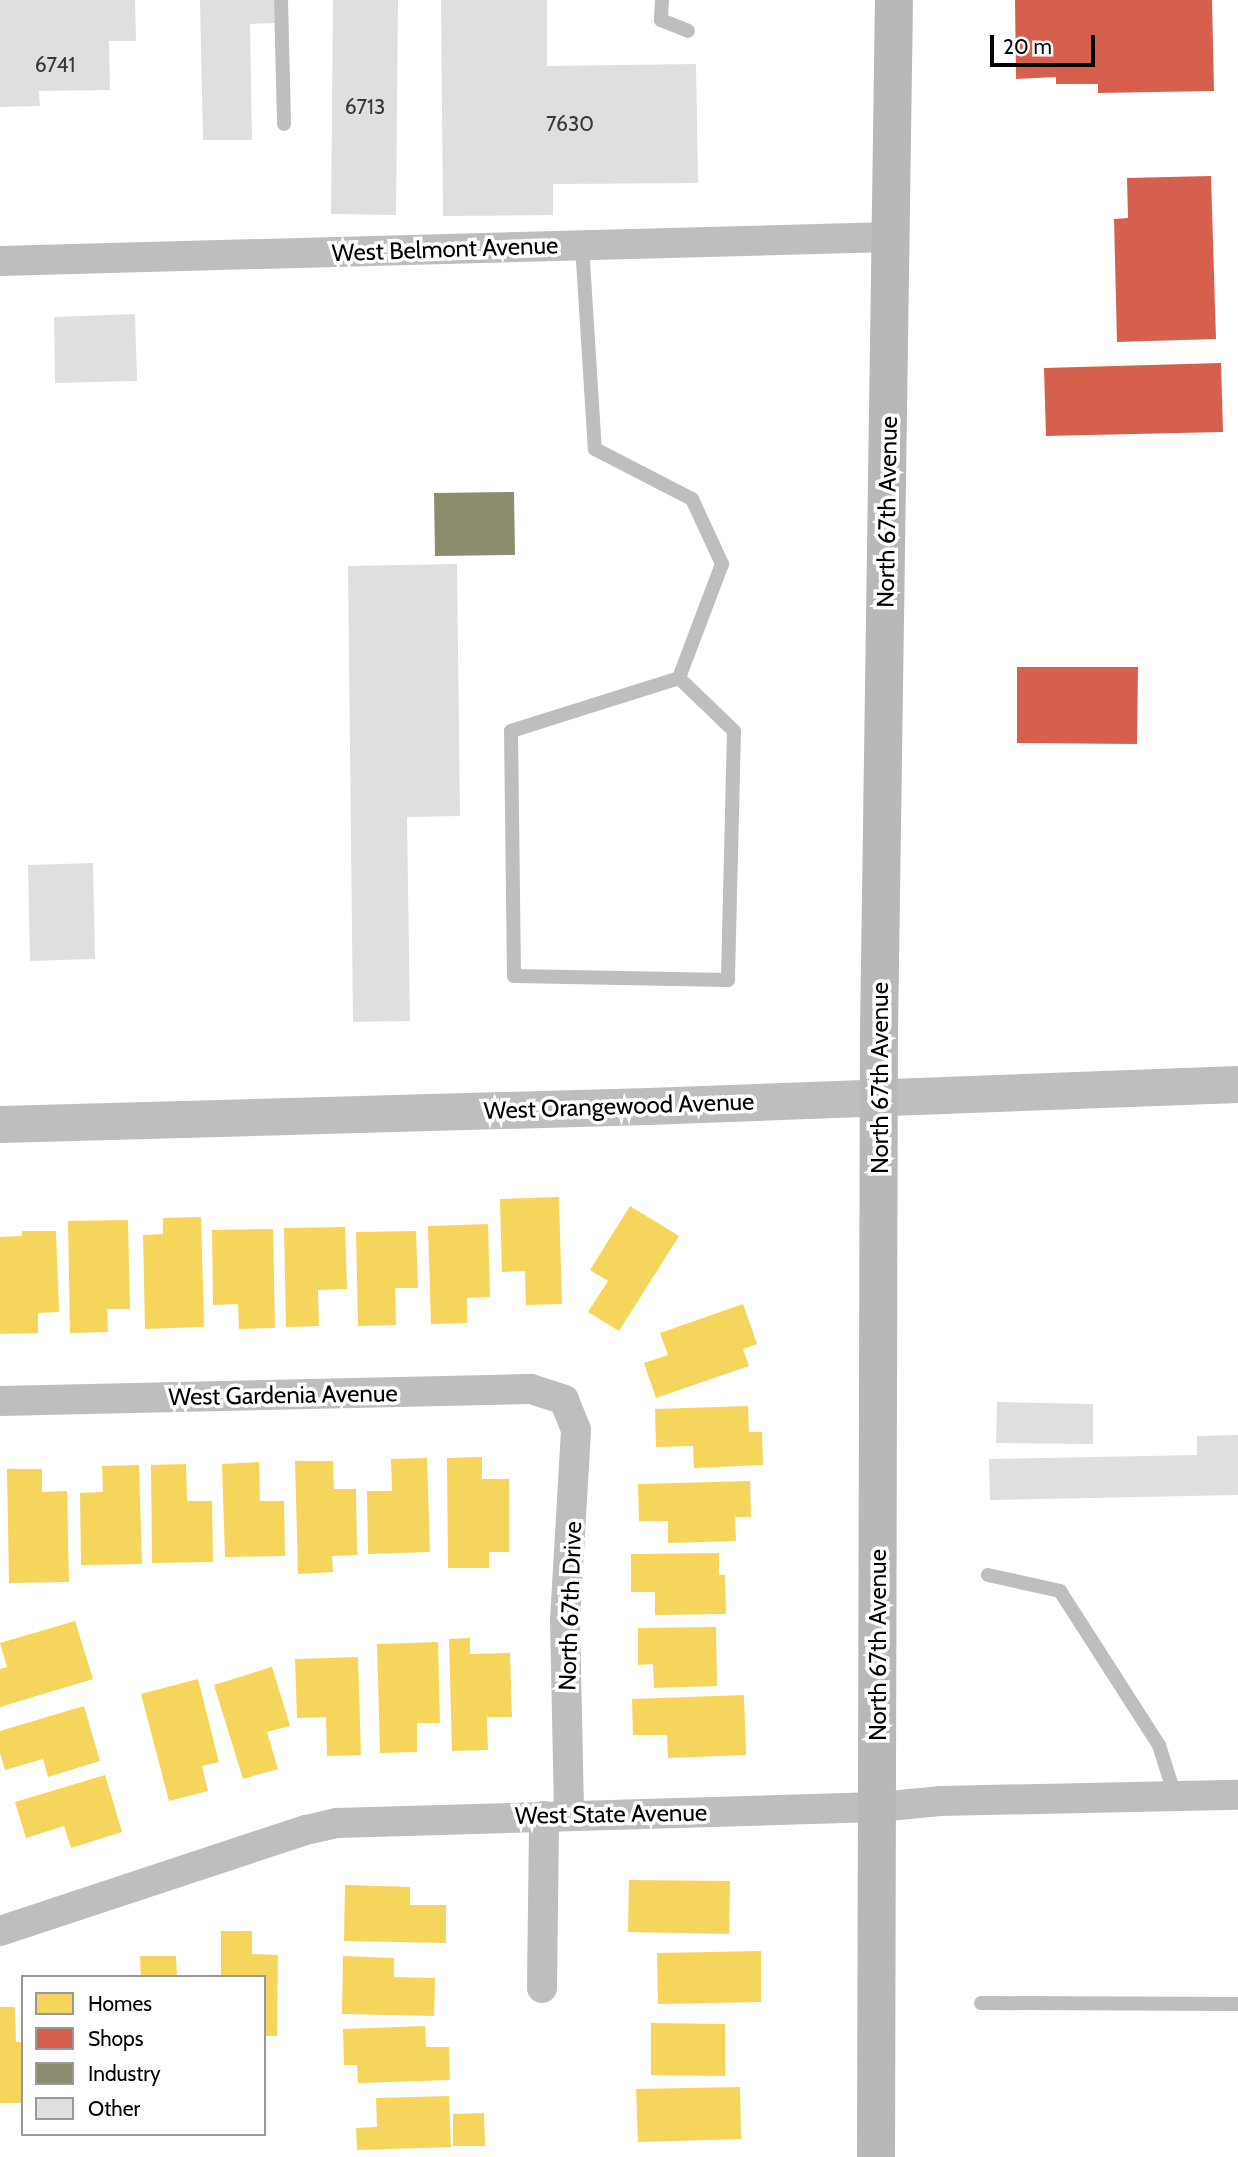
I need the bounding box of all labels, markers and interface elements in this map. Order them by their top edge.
scale bar [993,21,1098,65]
text: 20 m [1003,34,1052,59]
house number: 6741 [35,52,75,78]
house number: 6713 [345,94,385,120]
house number: 7630 [546,111,594,137]
street label: West Belmont Avenue [331,231,559,267]
street label: North 67th Avenue [871,416,903,608]
street label: North 67th Avenue [866,982,894,1174]
street label: West Orangewood Avenue [483,1087,755,1125]
street label: West Gardenia Avenue [168,1379,398,1411]
street label: North 67th Drive [553,1521,587,1691]
street label: North 67th Avenue [864,1549,892,1741]
street label: West State Avenue [515,1798,707,1830]
legend [21,1975,266,2136]
text: Homes [88,1991,152,2016]
text: Shops [88,2026,143,2051]
text: Industry [88,2061,161,2086]
text: Other [88,2096,140,2121]

